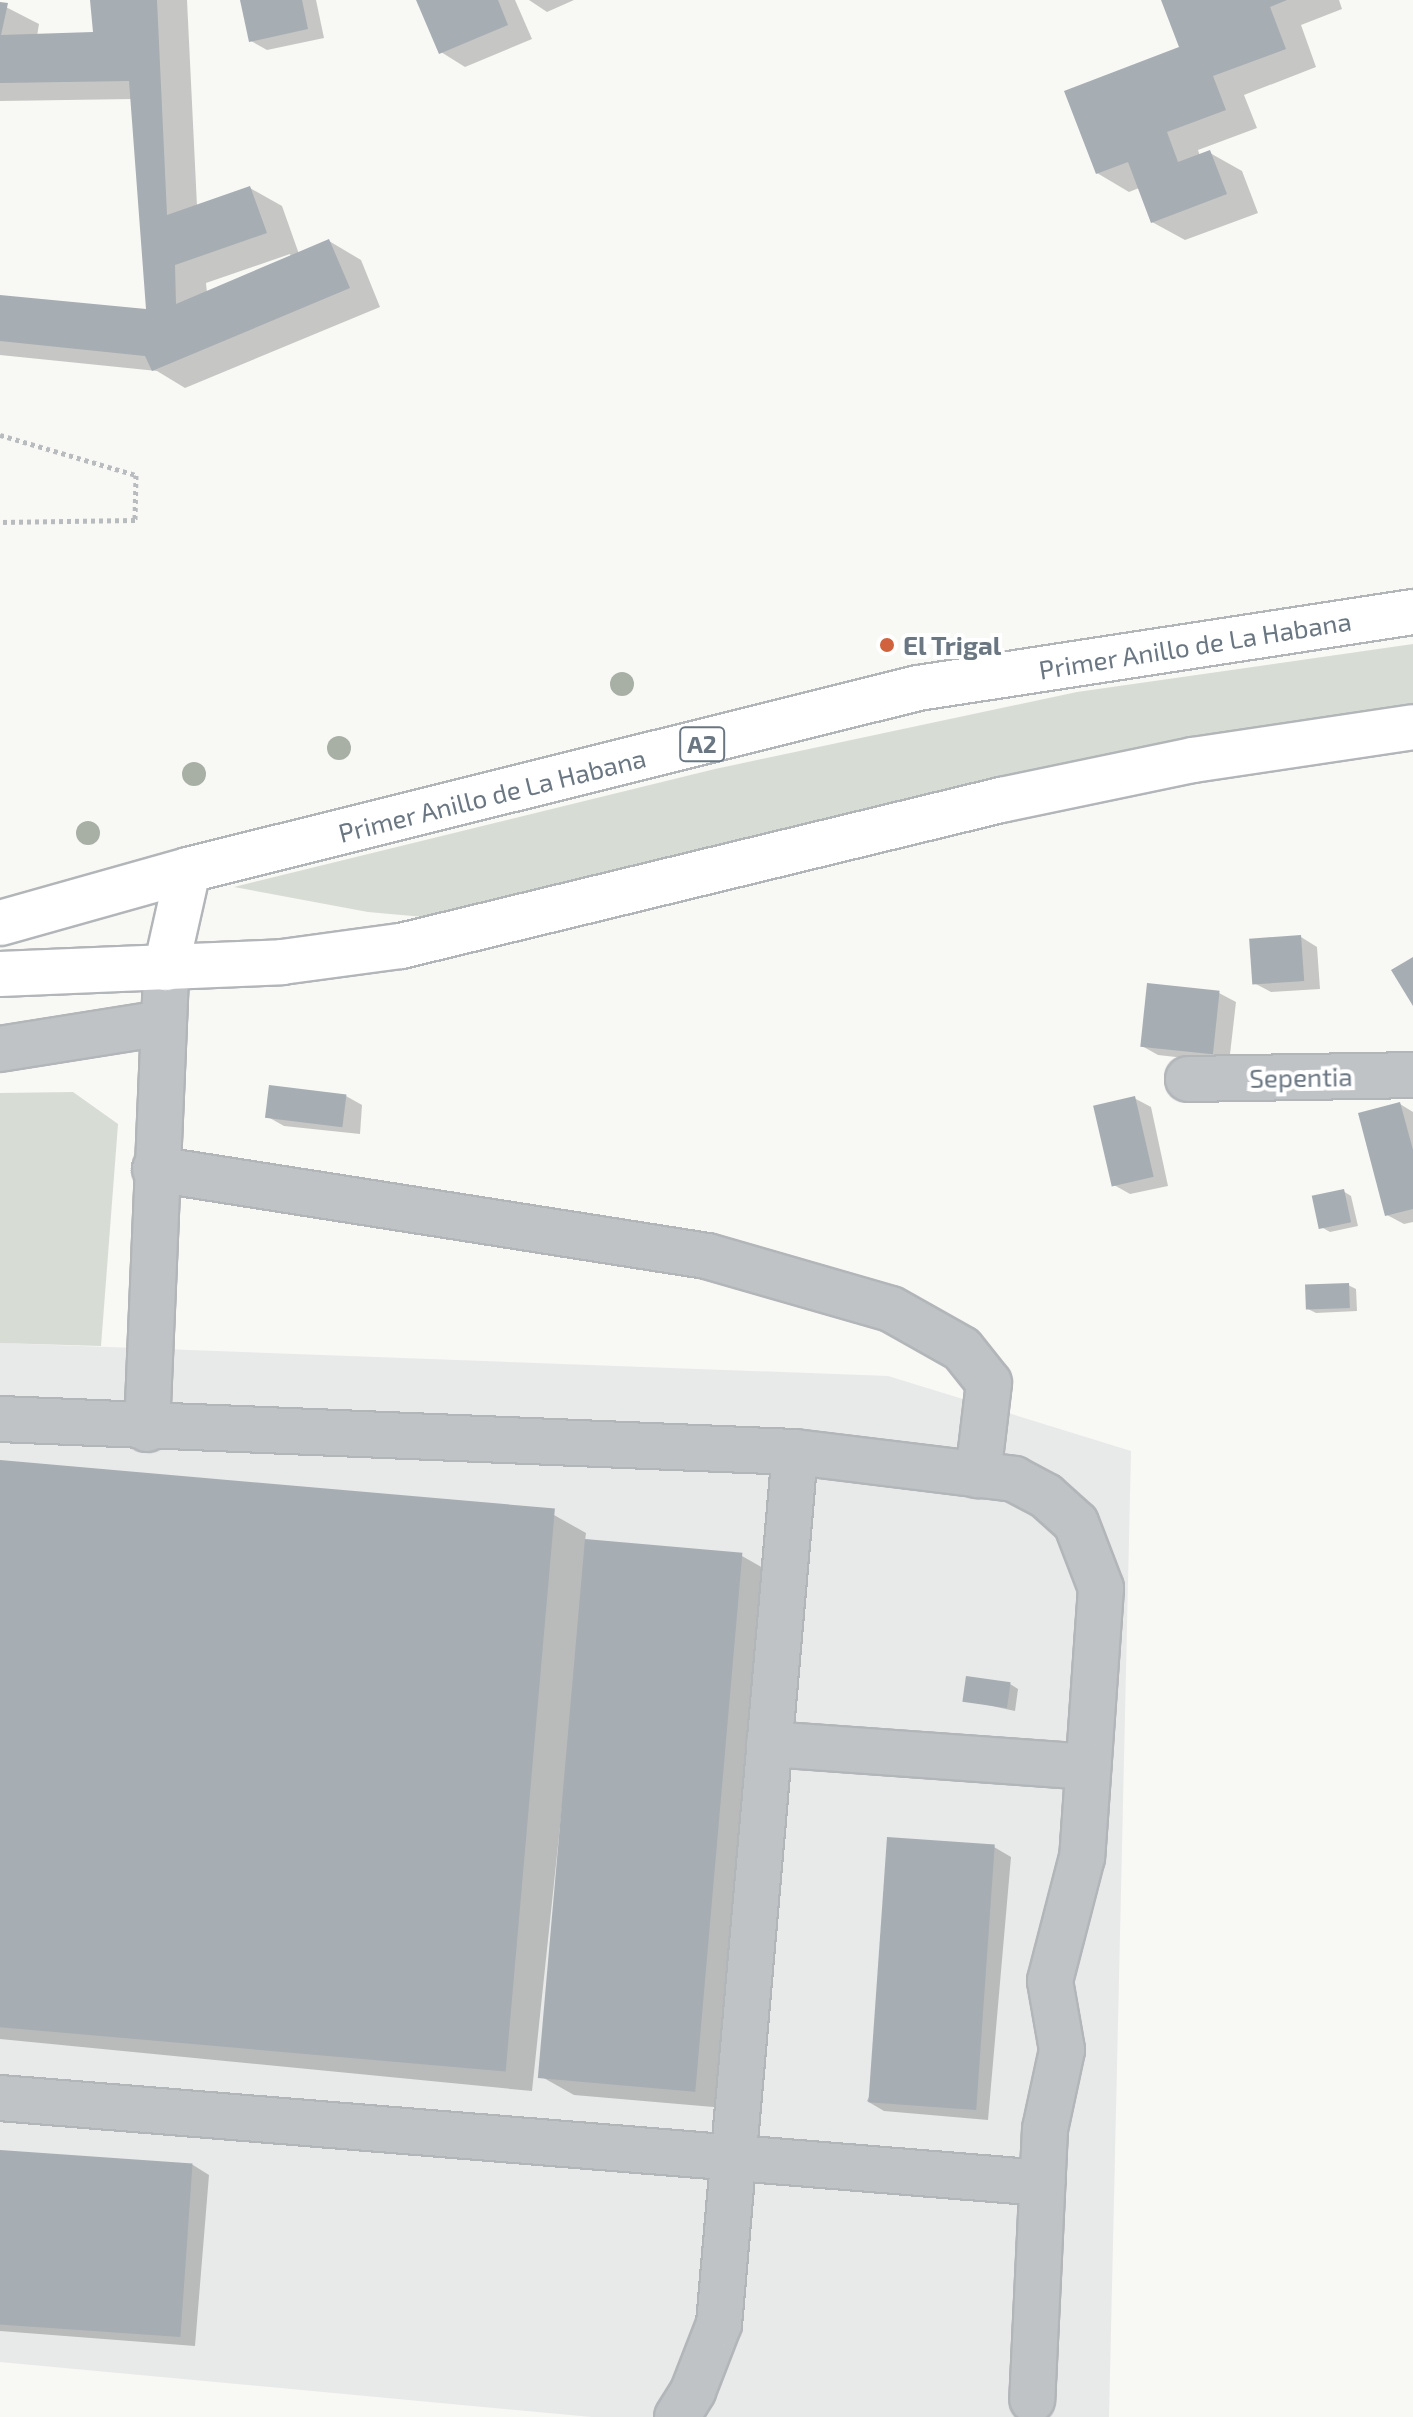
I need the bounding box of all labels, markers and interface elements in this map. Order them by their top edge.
street label: Primer Anillo de La Habana [1036,605,1354,685]
place label: El Trigal [903,629,1002,661]
marker: El Trigal [878,636,896,654]
road number: A2 [678,724,726,764]
street label: Primer Anillo de La Habana [334,742,650,848]
street label: Sepentia [1249,1061,1353,1093]

